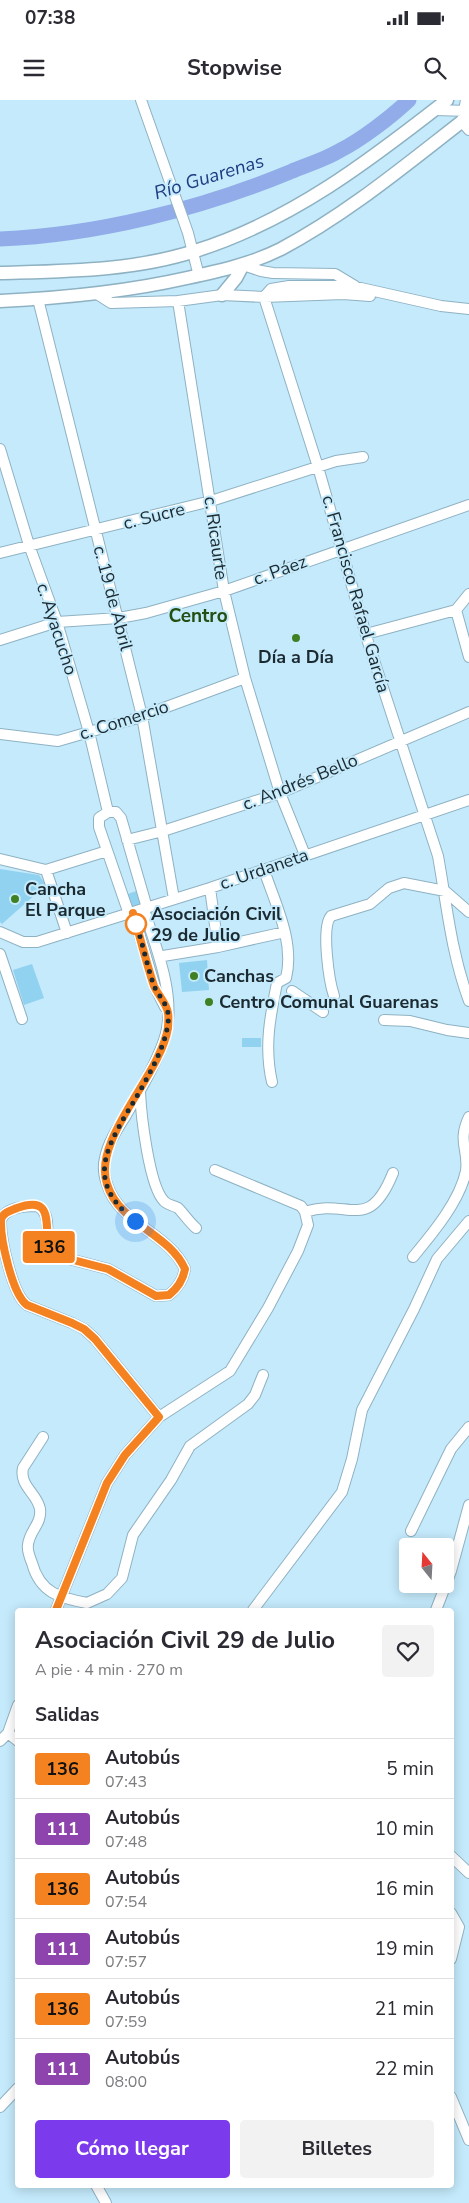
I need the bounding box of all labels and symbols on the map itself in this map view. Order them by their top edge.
water label: Río Guarenas [151,148,267,206]
street label: c. Francisco Rafael García [316,492,396,696]
street label: c. Ricaurte [198,495,234,581]
street label: c. Sucre [121,497,187,535]
street label: c. 19 de Abril [87,543,139,654]
street label: c. Páez [250,549,310,591]
street label: c. Ayacucho [31,580,83,678]
district label: Centro [168,603,228,629]
marker: Día a Día [290,632,302,644]
place label: Día a Día [258,645,334,669]
street label: c. Comercio [76,694,172,746]
street label: c. Andrés Bello [239,748,361,816]
street label: c. Urdaneta [216,843,312,895]
place label: Cancha El Parque [25,877,106,922]
marker: Cancha El Parque [9,893,21,905]
place label: Asociación Civil 29 de Julio [151,902,282,947]
marker: Asociación Civil 29 de Julio [125,913,147,935]
place label: Canchas [204,964,274,988]
marker: Canchas [188,970,200,982]
place label: Centro Comunal Guarenas [219,990,439,1014]
marker: Centro Comunal Guarenas [203,996,215,1008]
your location [123,1209,148,1234]
line badge: 136 [20,1231,78,1263]
north arrow [399,1538,454,1592]

